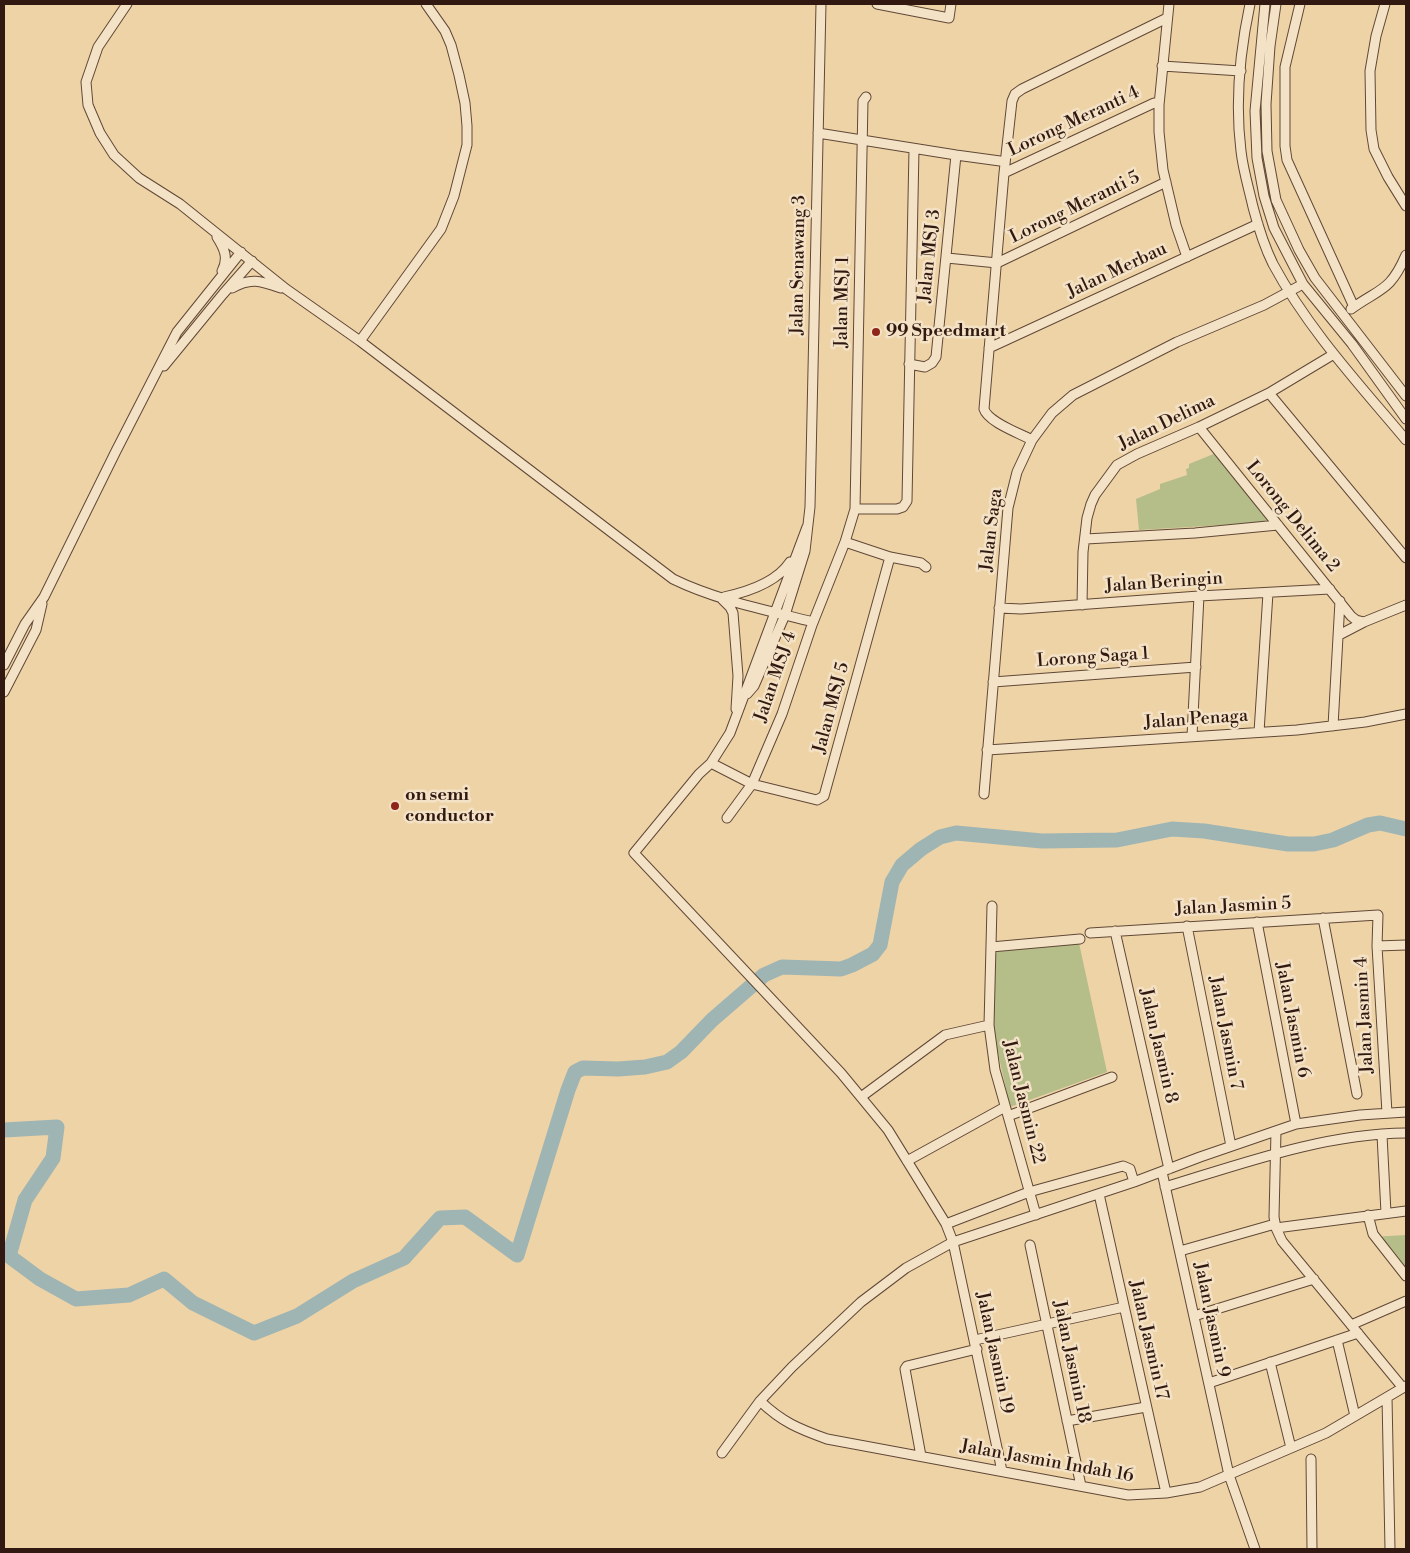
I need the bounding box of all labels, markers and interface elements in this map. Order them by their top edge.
street label: Lorong Meranti 4 [1005,82,1143,162]
street label: Lorong Meranti 5 [1006,167,1144,249]
street label: Jalan Senawang 3 [787,195,811,335]
street label: Jalan MSJ 3 [914,208,946,304]
street label: Jalan Merbau [1064,238,1170,304]
street label: Jalan MSJ 1 [831,256,855,348]
place label: 99 Speedmart [886,321,1006,343]
marker: 99 Speedmart [870,326,882,338]
street label: Jalan Delima [1115,390,1219,456]
street label: Lorong Delima 2 [1241,457,1343,577]
street label: Jalan Saga [976,487,1008,573]
street label: Jalan Beringin [1104,568,1224,598]
street label: Jalan MSJ 4 [750,629,802,725]
street label: Lorong Saga 1 [1036,643,1150,673]
street label: Jalan MSJ 5 [809,660,855,756]
street label: Jalan Penaga [1143,706,1249,734]
place label: on semi conductor [405,785,494,828]
marker: on semi conductor [389,800,401,812]
street label: Jalan Jasmin 5 [1174,893,1292,921]
street label: Jalan Jasmin 4 [1351,956,1379,1074]
street label: Jalan Jasmin 6 [1270,960,1314,1080]
street label: Jalan Jasmin 7 [1203,974,1247,1092]
street label: Jalan Jasmin 8 [1134,986,1182,1106]
street label: Jalan Jasmin 22 [997,1038,1049,1166]
street label: Jalan Jasmin 9 [1188,1260,1234,1380]
street label: Jalan Jasmin 17 [1124,1278,1172,1402]
street label: Jalan Jasmin 19 [971,1290,1017,1416]
street label: Jalan Jasmin 18 [1047,1299,1095,1425]
street label: Jalan Jasmin Indah 16 [959,1436,1135,1488]

